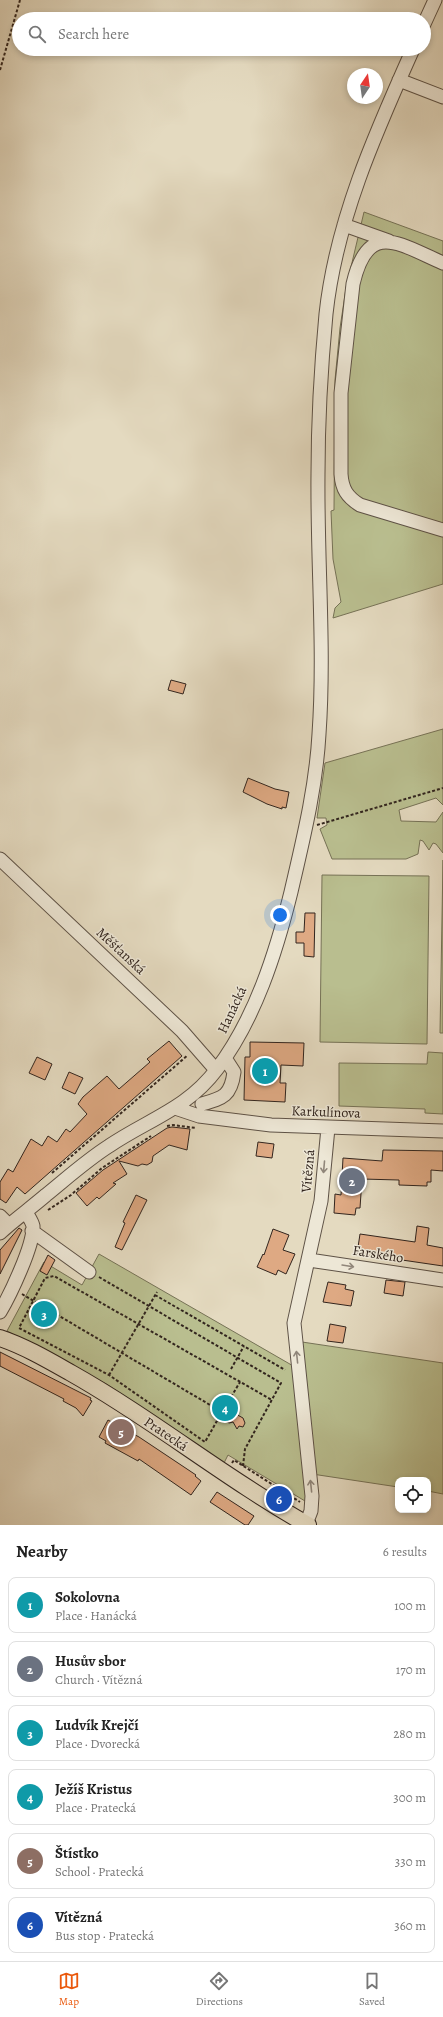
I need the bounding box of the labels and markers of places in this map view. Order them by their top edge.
pin: 1 [252,1056,278,1086]
pin: 2 [339,1166,365,1196]
pin: 3 [31,1299,57,1329]
pin: 4 [212,1393,238,1423]
pin: 5 [108,1417,134,1447]
pin: 6 [266,1484,292,1514]

